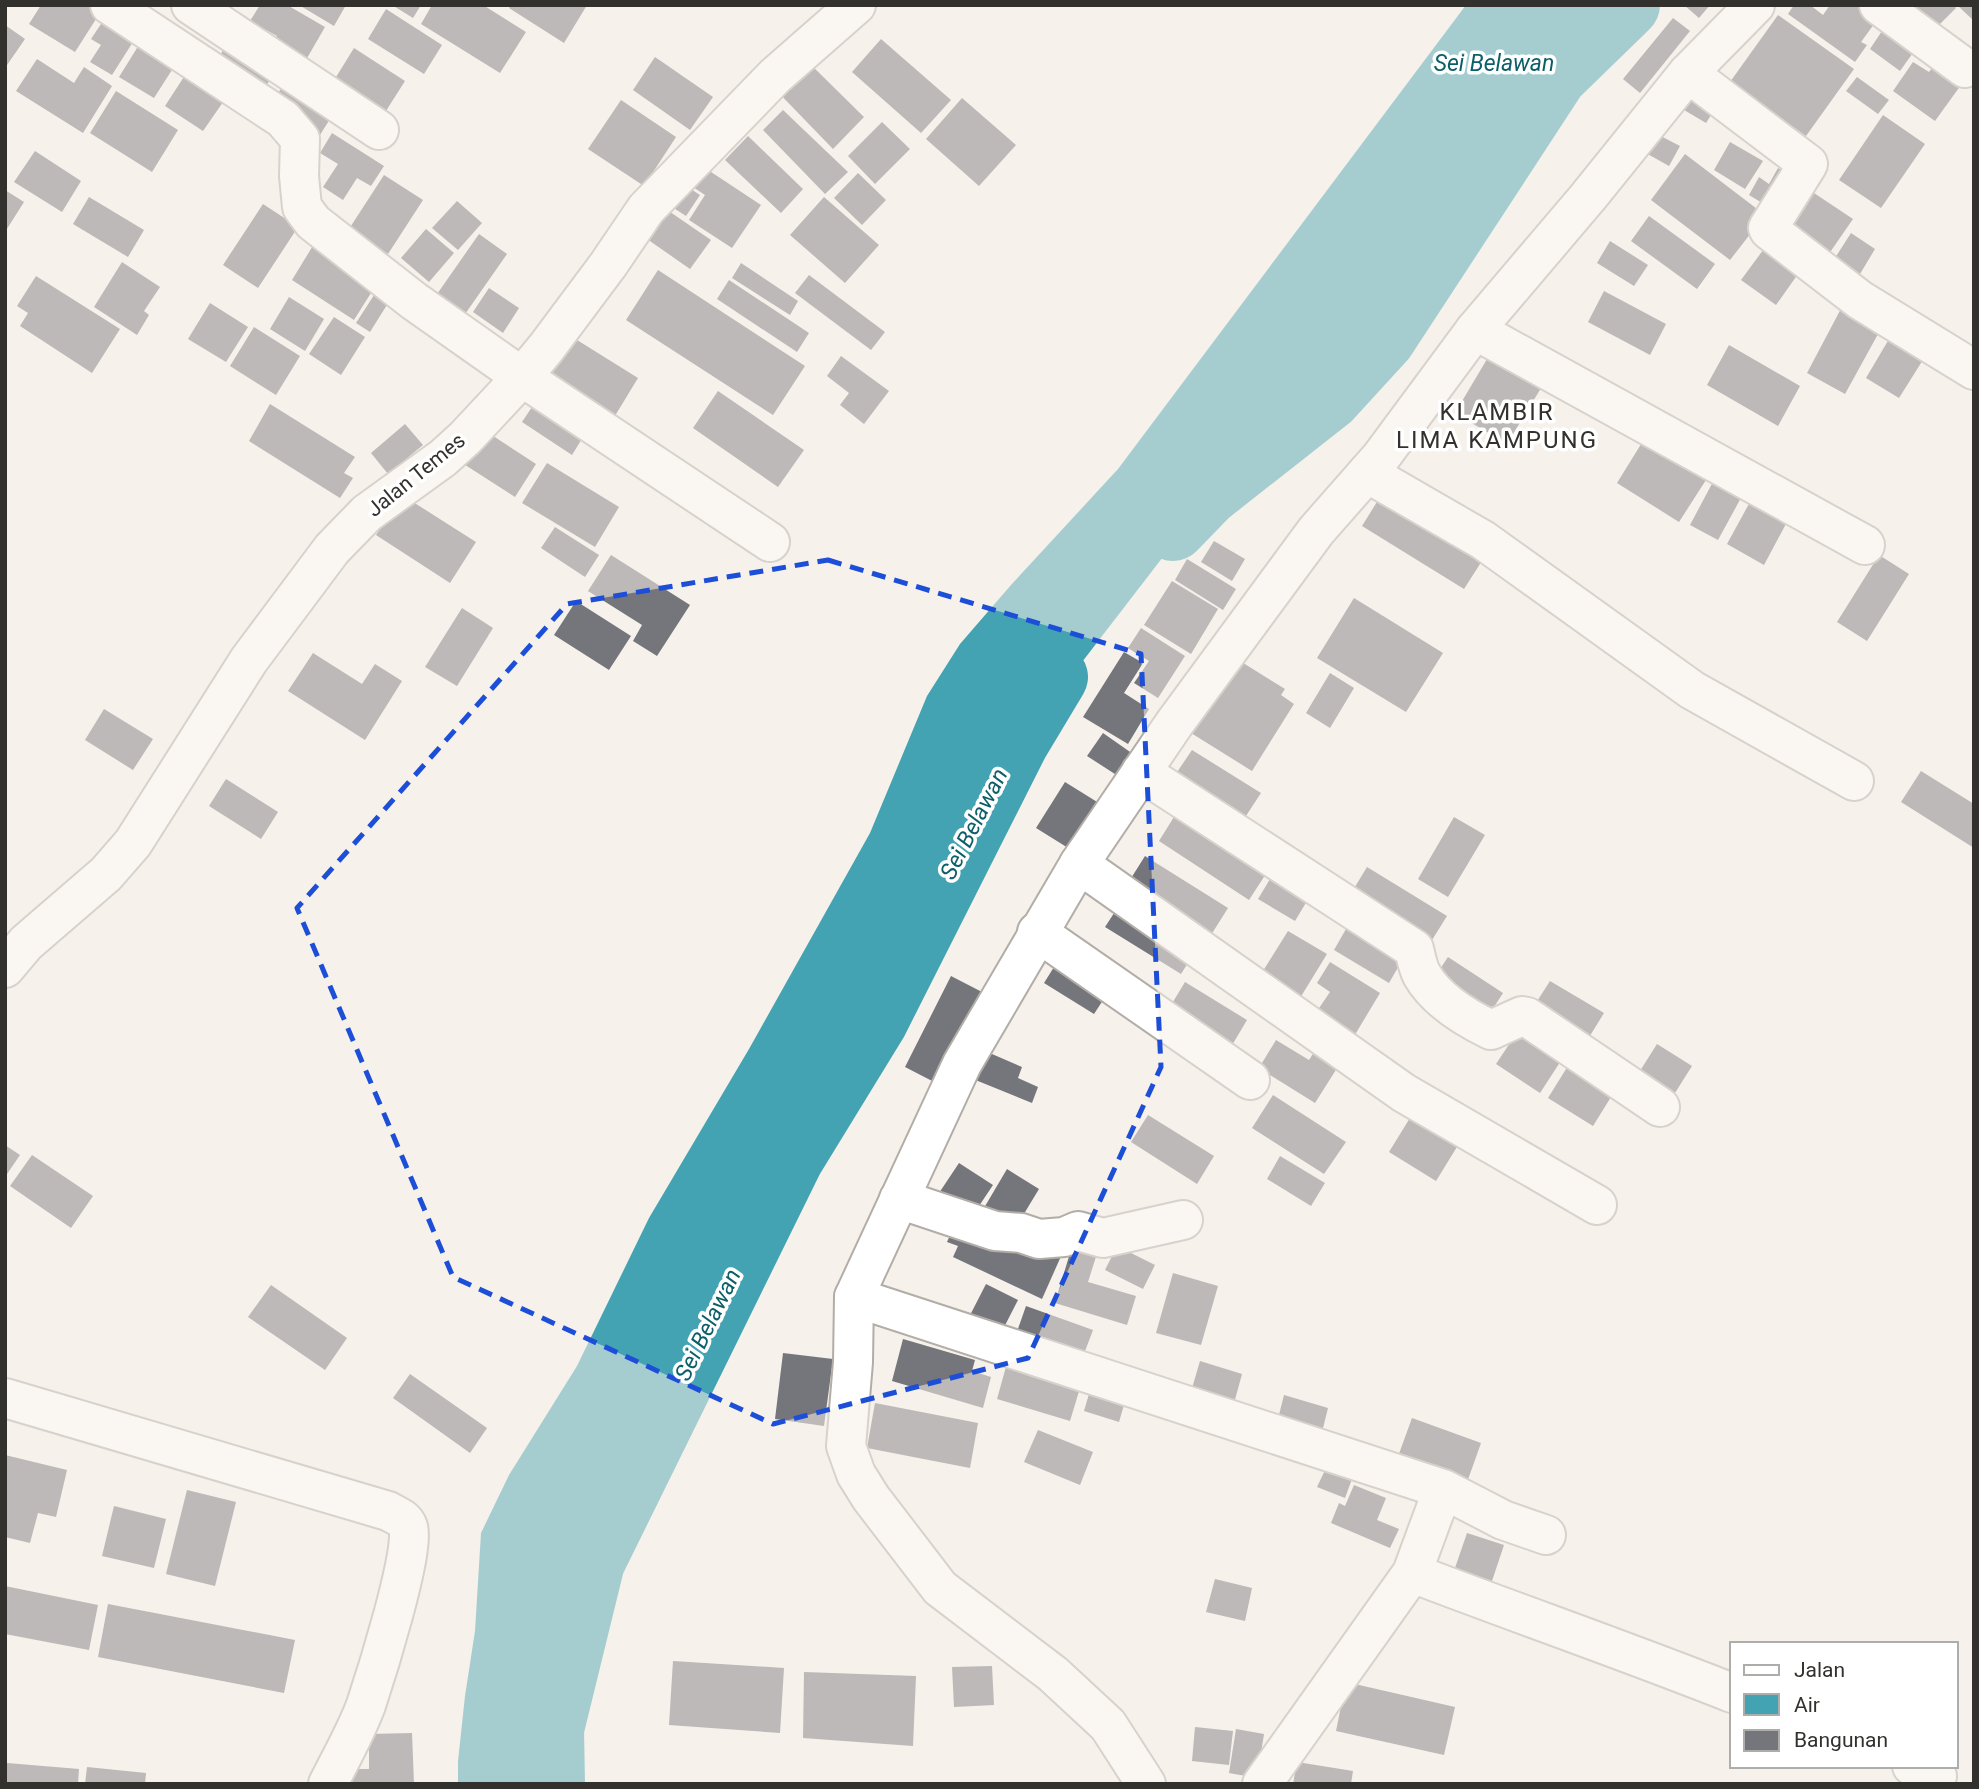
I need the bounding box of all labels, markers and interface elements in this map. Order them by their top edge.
water label: Sei Belawan [1434,50,1554,77]
district label: KLAMBIR LIMA KAMPUNG [1396,398,1598,454]
street label: Jalan Temes [362,428,470,522]
water label: Sei Belawan [935,764,1013,884]
water label: Sei Belawan [669,1265,747,1385]
legend [1730,1642,1958,1768]
text: Jalan [1794,1658,1845,1682]
text: Air [1794,1693,1820,1717]
text: Bangunan [1794,1728,1888,1752]

